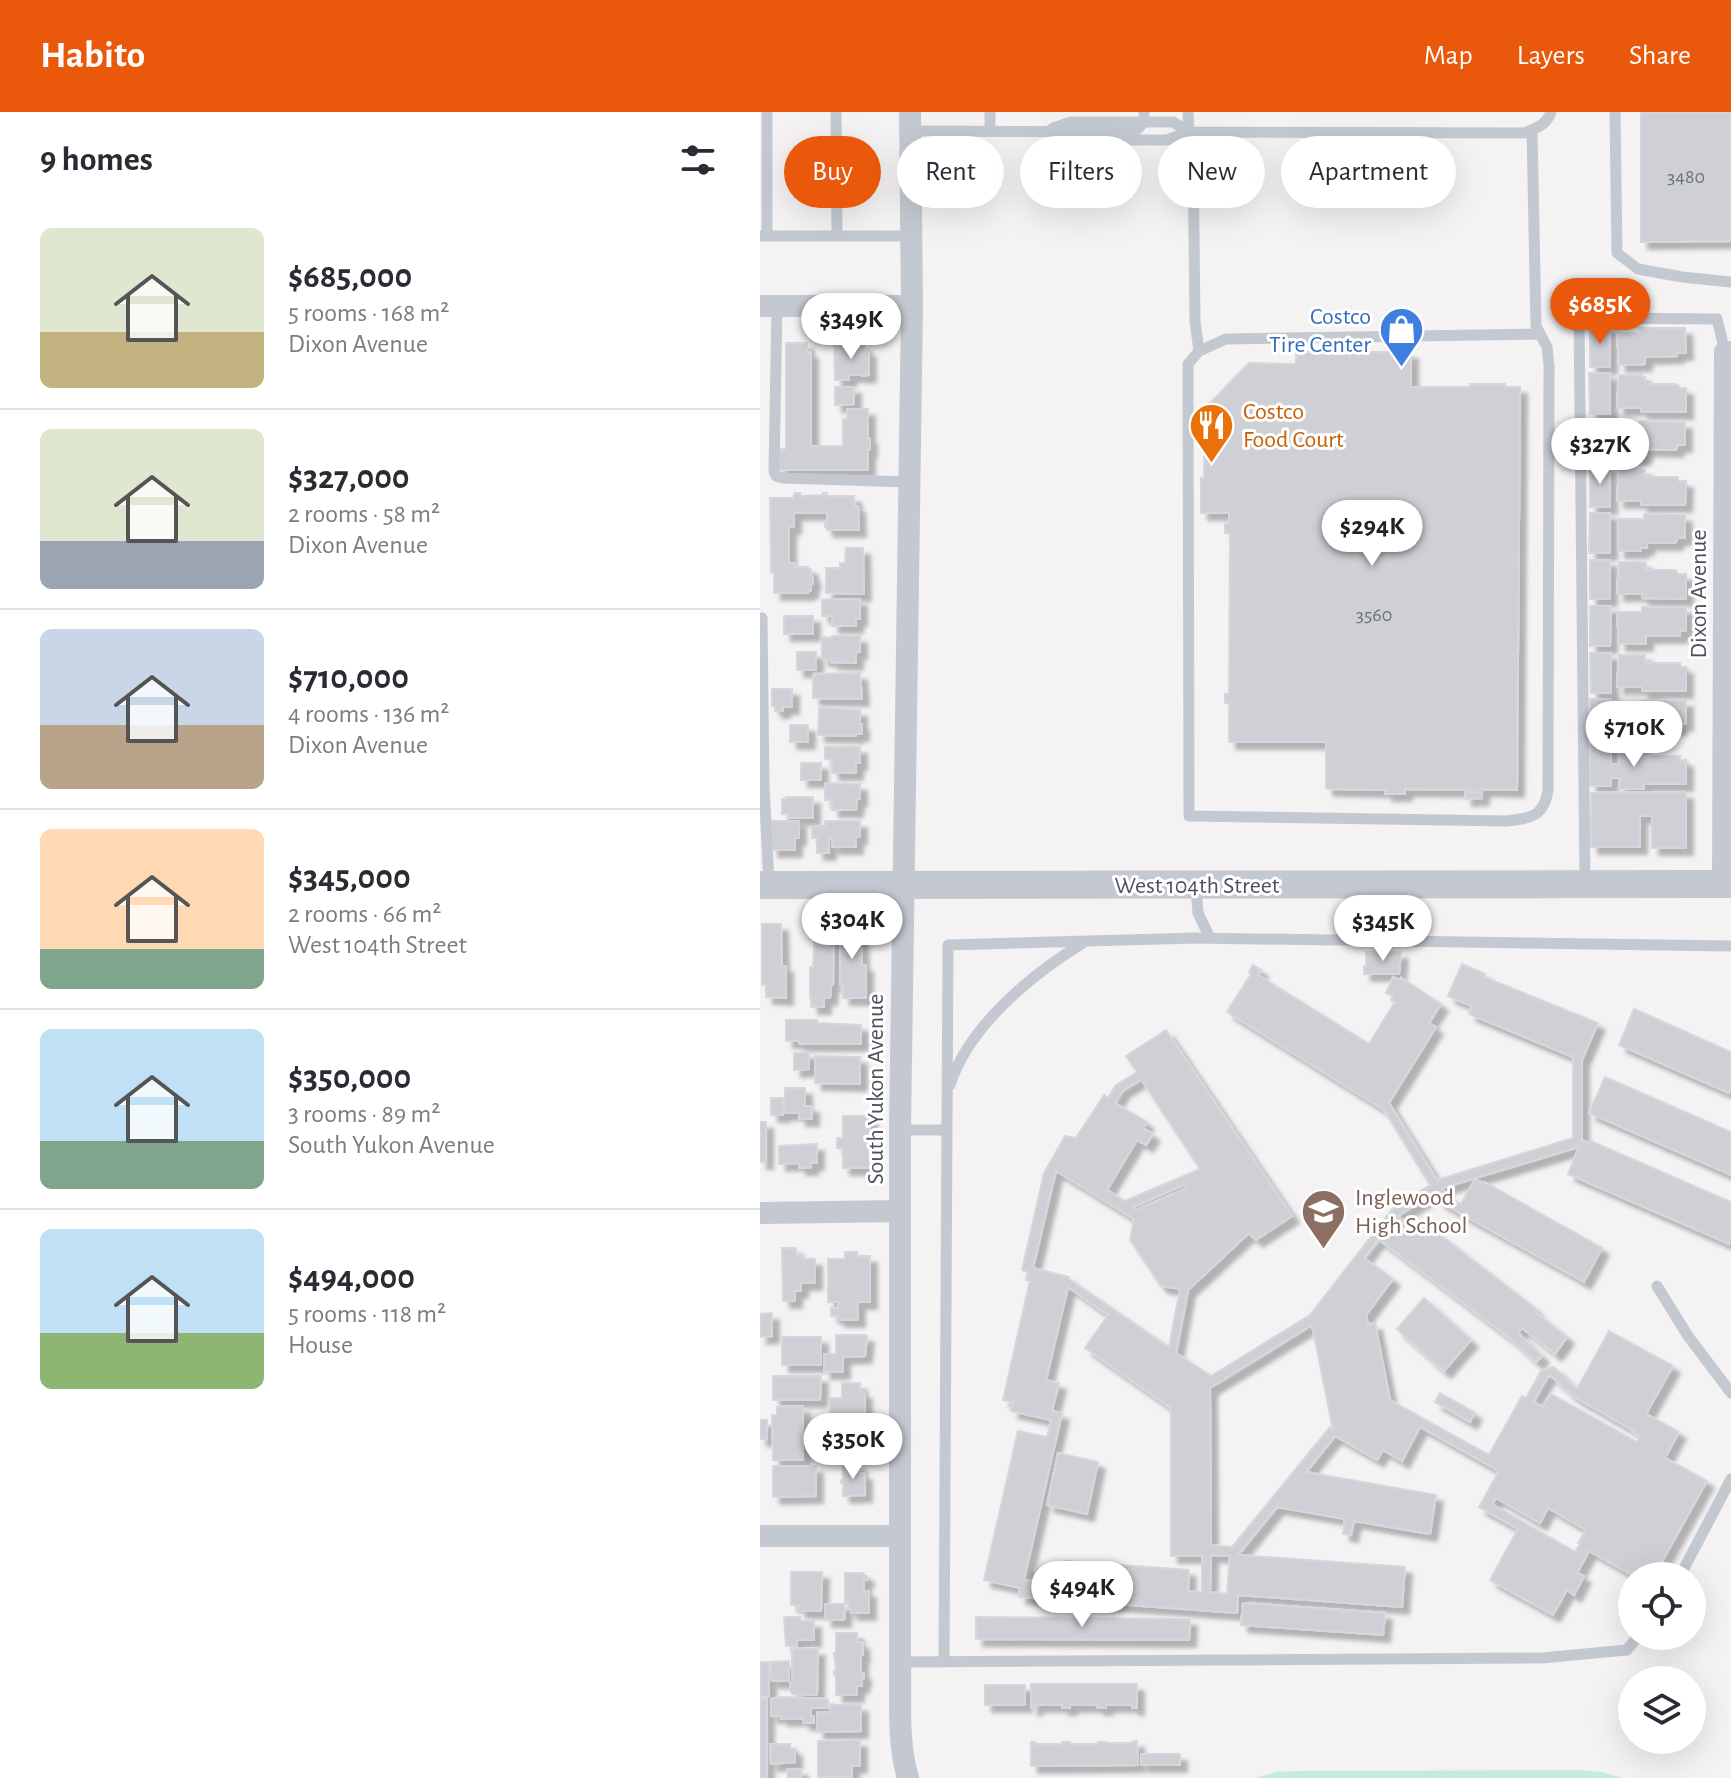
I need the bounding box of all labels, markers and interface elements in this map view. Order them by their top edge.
text: Habito [40,37,145,75]
text: Map [1424,42,1473,70]
text: Layers [1517,42,1585,70]
text: Share [1629,42,1691,70]
chip: Buy [784,136,881,208]
chip: Rent [897,136,1004,208]
chip: Filters [1020,136,1142,208]
chip: New [1158,136,1265,208]
chip: Apartment [1281,136,1456,208]
icon: filters [676,138,720,182]
text: 9 homes [40,143,153,177]
house number: 3480 [1667,167,1705,187]
icon: home [104,260,200,356]
text: $685,000 [288,260,412,294]
pin: $685K [1544,278,1656,346]
text: $685K [1568,291,1632,317]
pin: $349K [795,293,907,361]
text: 5 rooms · 168 m² [288,300,449,326]
place label: Costco Tire Center [1269,305,1371,357]
text: $349K [819,306,883,332]
shop icon: Costco Tire Center [1378,306,1426,369]
text: Dixon Avenue [288,331,428,357]
place label: Costco Food Court [1243,400,1344,452]
restaurant icon: Costco Food Court [1188,401,1236,464]
pin: $327K [1544,418,1656,486]
text: $327K [1569,431,1631,457]
icon: home [104,461,200,557]
text: $327,000 [288,461,410,495]
pin: $294K [1316,500,1428,568]
text: 2 rooms · 58 m² [288,501,440,527]
text: $294K [1340,513,1404,539]
street label: Dixon Avenue [1687,529,1711,659]
text: Dixon Avenue [288,532,428,558]
house number: 3560 [1356,605,1392,625]
icon: home [104,661,200,757]
text: $710,000 [288,661,409,695]
text: 4 rooms · 136 m² [288,701,449,727]
pin: $710K [1578,701,1690,769]
text: $710K [1603,714,1665,740]
text: Dixon Avenue [288,732,428,758]
icon: home [104,861,200,957]
text: $345,000 [288,861,411,895]
street label: West 104th Street [1115,874,1280,898]
pin: $304K [796,893,908,961]
pin: $345K [1327,895,1439,963]
text: 2 rooms · 66 m² [288,901,441,927]
text: $304K [820,906,884,932]
text: $345K [1352,908,1414,934]
text: West 104th Street [288,932,467,958]
street label: South Yukon Avenue [864,994,888,1184]
icon: home [104,1061,200,1157]
text: $350,000 [288,1061,411,1095]
text: 3 rooms · 89 m² [288,1101,440,1127]
text: South Yukon Avenue [288,1132,495,1158]
place label: Inglewood High School [1355,1186,1467,1238]
school or university icon: Inglewood High School [1300,1187,1348,1250]
icon: home [104,1261,200,1357]
text: $494,000 [288,1261,415,1295]
text: 5 rooms · 118 m² [288,1301,446,1327]
text: House [288,1332,353,1358]
pin: $350K [797,1413,909,1481]
text: $350K [822,1426,884,1452]
pin: $494K [1026,1561,1138,1629]
map controls [1618,1562,1706,1754]
button: locate [1618,1562,1706,1650]
text: $494K [1049,1574,1115,1600]
button: layers [1618,1666,1706,1754]

